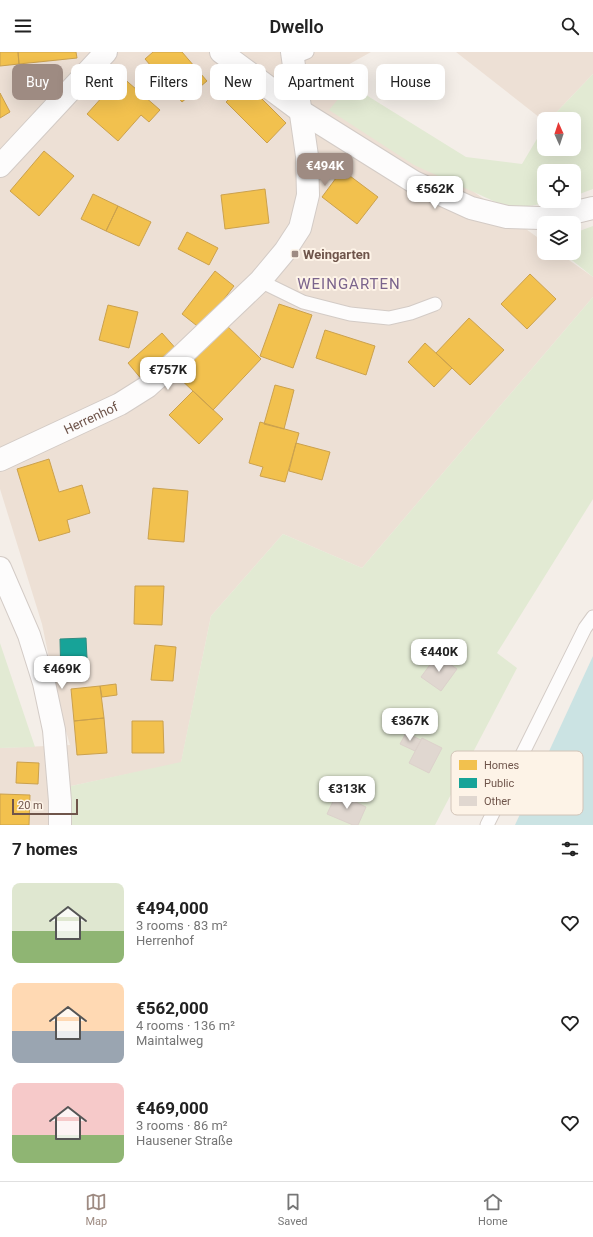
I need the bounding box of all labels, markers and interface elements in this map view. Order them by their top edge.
icon: menu [12,15,34,37]
icon: search [559,15,581,37]
text: Dwello [269,16,324,37]
chip: Buy [12,64,63,100]
chip: Rent [71,64,127,100]
chip: Filters [135,64,202,100]
chip: New [210,64,266,100]
chip: Apartment [274,64,368,100]
chip: House [376,64,445,100]
north arrow [537,112,581,156]
map controls [537,112,581,260]
pin: €494K [297,153,353,187]
text: €494K [306,158,344,173]
button: locate [537,164,581,208]
pin: €562K [407,176,463,210]
text: €562K [416,181,454,196]
button: layers [537,216,581,260]
place label: Weingarten [303,247,370,262]
marker: Weingarten [290,249,300,259]
district label: WEINGARTEN [297,275,401,293]
pin: €757K [140,357,196,391]
text: €757K [149,362,187,377]
street label: Herrenhof [61,399,121,437]
pin: €440K [411,639,467,673]
text: €440K [420,644,458,659]
pin: €469K [34,656,90,690]
text: €469K [43,661,81,676]
pin: €367K [382,708,438,742]
text: €367K [391,713,429,728]
legend [451,751,583,815]
text: Homes [484,759,520,772]
pin: €313K [319,776,375,810]
text: Public [484,777,515,790]
text: €313K [328,781,366,796]
text: Other [484,795,511,808]
scale bar [12,797,78,816]
text: 20 m [18,799,43,812]
icon: filters [559,838,581,860]
text: 7 homes [12,839,78,859]
text: €494,000 [136,898,208,918]
icon: home [44,899,92,947]
icon: heart [559,912,581,934]
text: 3 rooms · 83 m² [136,918,228,933]
text: Herrenhof [136,933,194,948]
text: €562,000 [136,998,208,1018]
icon: home [44,999,92,1047]
icon: heart [559,1012,581,1034]
text: 4 rooms · 136 m² [136,1018,235,1033]
text: Maintalweg [136,1033,203,1048]
text: €469,000 [136,1098,208,1118]
icon: home [44,1099,92,1147]
icon: heart [559,1112,581,1134]
text: 3 rooms · 86 m² [136,1118,228,1133]
text: Hausener Straße [136,1133,233,1148]
tab: Map [85,1191,107,1228]
tab: Saved [278,1191,308,1228]
tab: Home [478,1191,508,1228]

